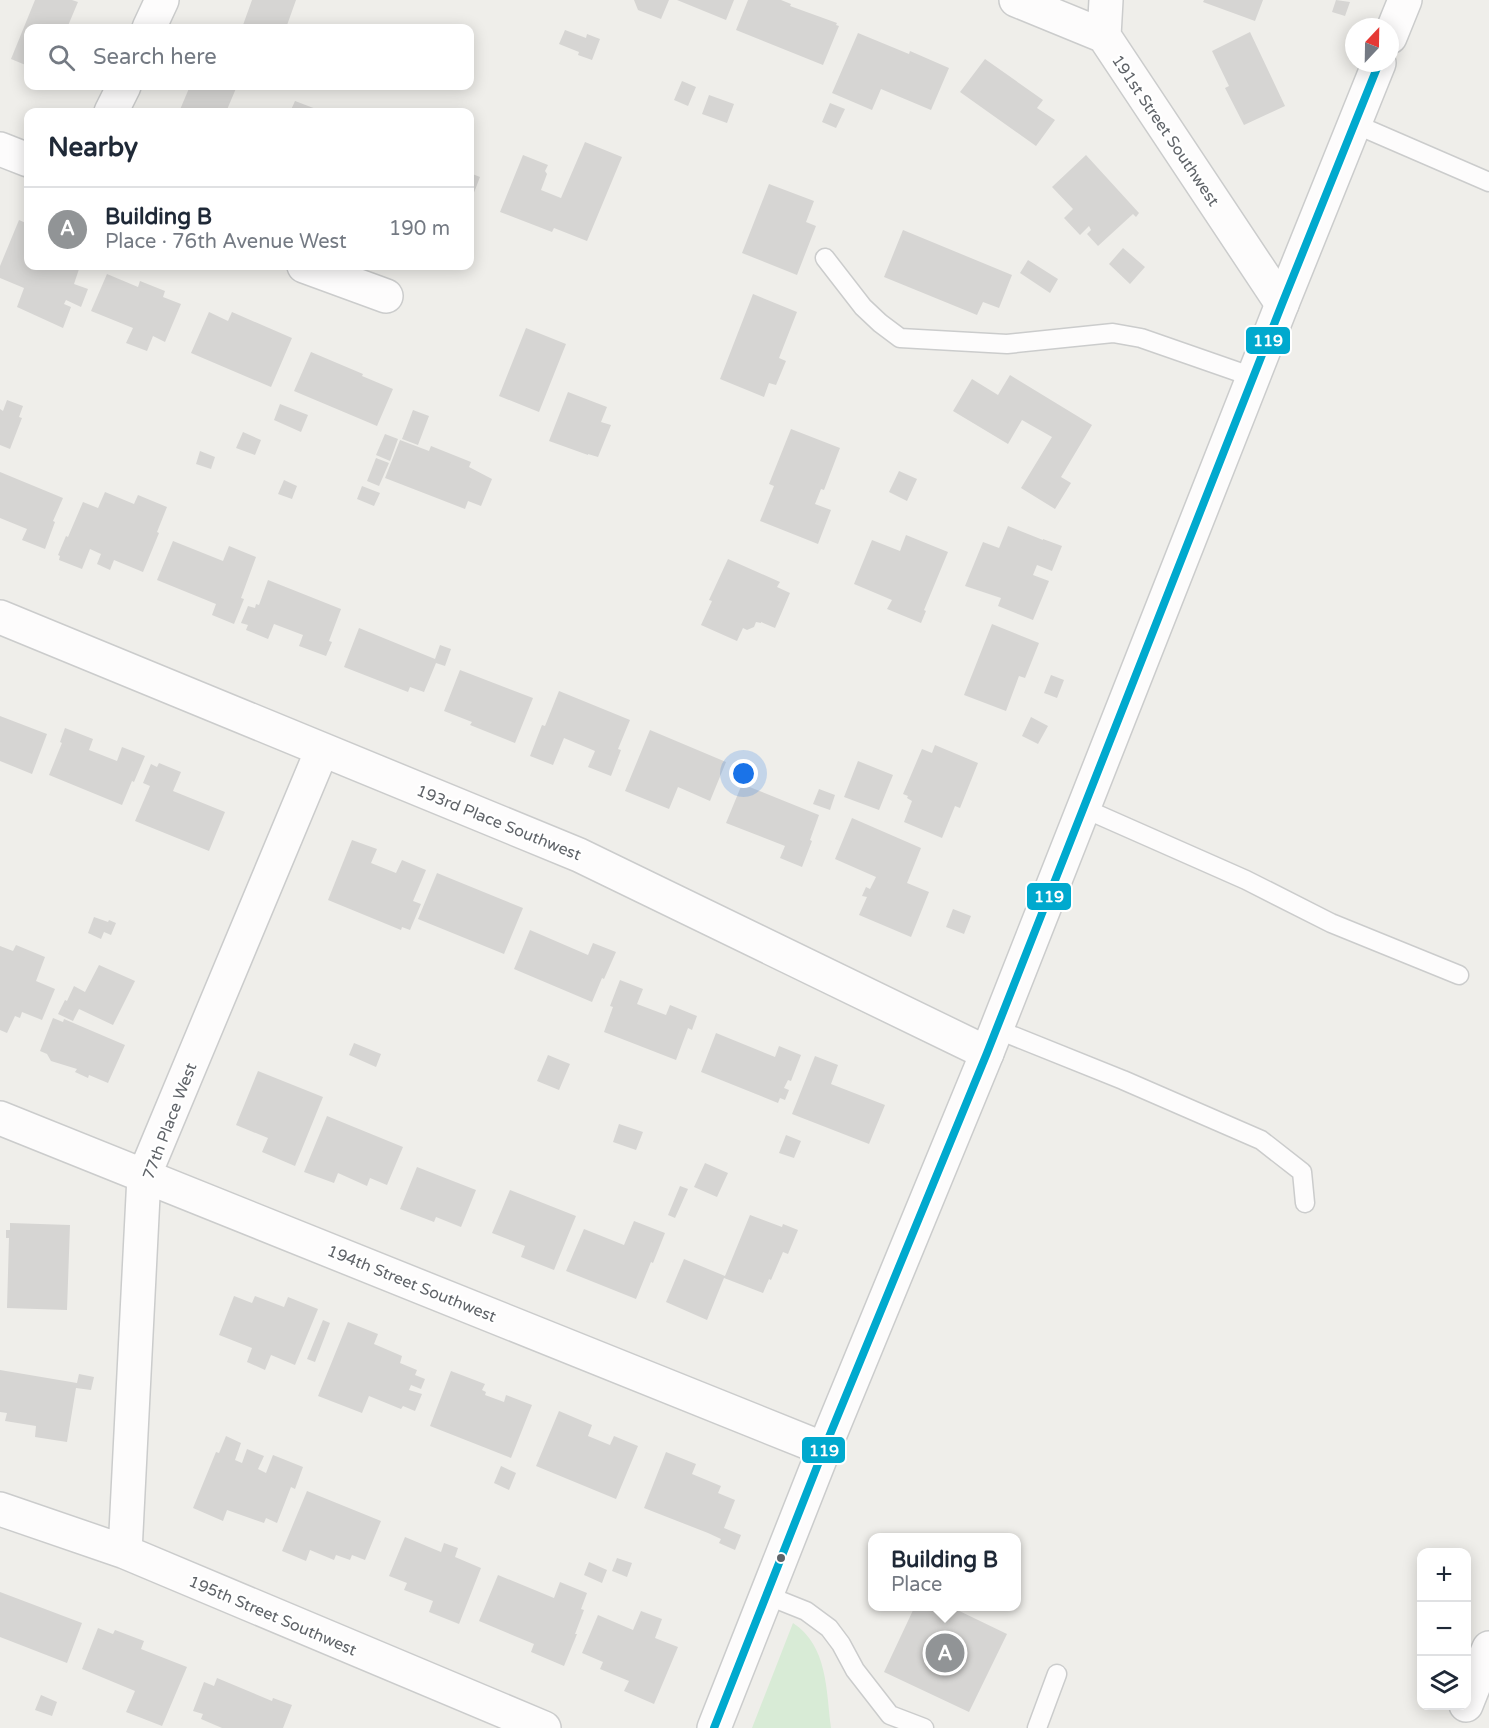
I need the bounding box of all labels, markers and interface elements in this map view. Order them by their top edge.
north arrow [1345,18,1399,72]
search box [24,24,474,90]
icon: search [45,41,78,74]
text: Search here [93,44,217,70]
street label: 191st Street Southwest [1107,51,1223,210]
text: Nearby [48,132,138,163]
text: Building B [105,204,212,230]
text: A [60,217,75,241]
text: 190 m [389,217,450,241]
text: Place · 76th Avenue West [105,230,347,254]
line badge: 119 [1245,326,1291,355]
text: 119 [1253,331,1283,351]
your location [729,759,758,788]
street label: 193rd Place Southwest [413,781,584,865]
line badge: 119 [1026,882,1072,911]
text: 119 [1034,887,1064,907]
street label: 77th Place West [138,1060,201,1183]
street label: 194th Street Southwest [324,1241,499,1327]
line badge: 119 [801,1436,846,1464]
text: 119 [809,1441,839,1461]
popup [868,1533,1021,1611]
text: Building B [891,1547,998,1573]
map controls [1417,1548,1471,1710]
button: + [1417,1548,1471,1602]
unlabelled marker [775,1552,787,1564]
street label: 195th Street Southwest [186,1571,360,1660]
text: Place [891,1573,942,1597]
button: − [1417,1602,1471,1656]
pin: A [926,1630,964,1676]
button: layers [1417,1656,1471,1710]

